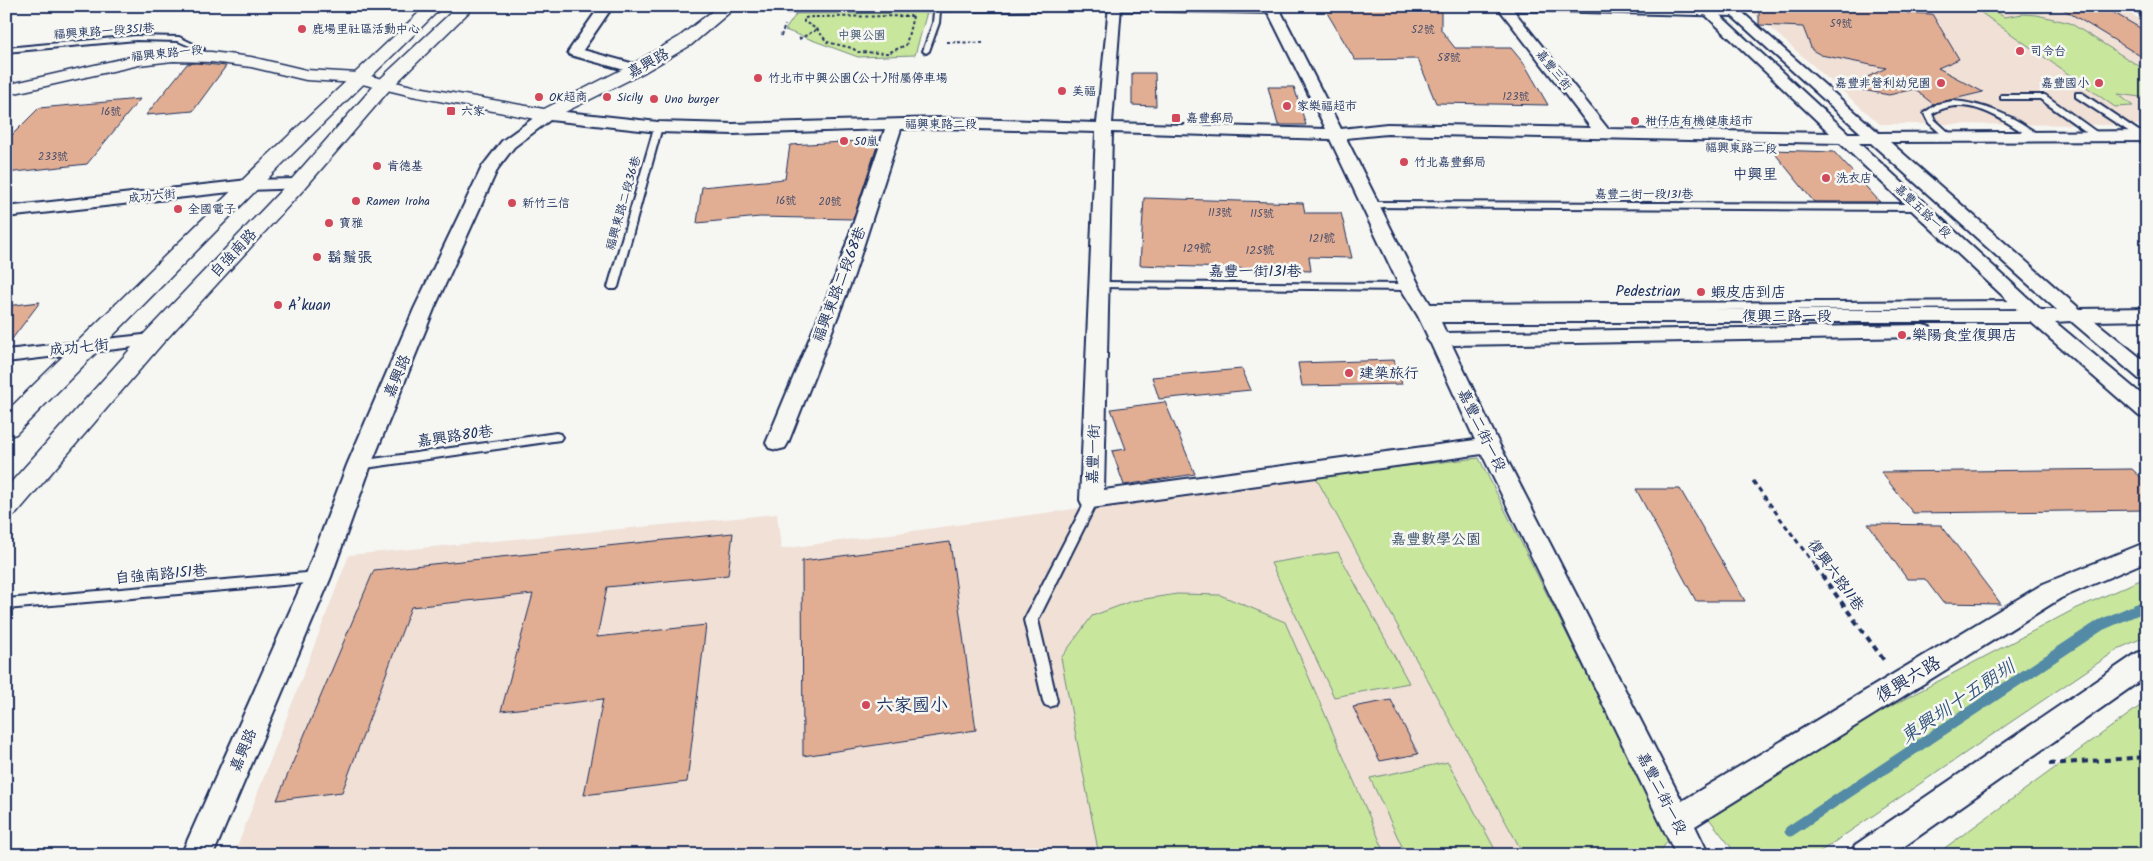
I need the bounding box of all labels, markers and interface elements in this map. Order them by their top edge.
house number: 59號 [1830,15,1852,33]
street label: 福興東路一段351巷 [53,18,155,45]
place label: 鹿場里社區活動中心 [312,20,420,39]
house number: 52號 [1411,21,1435,39]
marker: 鹿場里社區活動中心 [296,23,308,35]
park label: 中興公園 [838,26,886,45]
street label: 福興東路一段 [130,40,204,67]
street label: 嘉興路 [623,42,674,85]
place label: 司令台 [2030,42,2066,61]
marker: 司令台 [2014,45,2026,57]
street label: 嘉豐三街 [1531,46,1576,95]
house number: 58號 [1437,49,1461,67]
place label: 竹北市中興公園(公十)附屬停車場 [768,69,948,88]
marker: 竹北市中興公園(公十)附屬停車場 [752,72,764,84]
place label: 嘉豐非營利幼兒園 [1835,74,1931,93]
place label: 嘉豐國小 [2041,74,2089,93]
marker: 嘉豐非營利幼兒園 [1935,77,1947,89]
marker: 嘉豐國小 [2093,77,2105,89]
place label: 美福 [1072,82,1096,101]
marker: 美福 [1056,85,1068,97]
place label: OK超商 [549,88,587,107]
place label: Sicily [617,88,643,107]
house number: 123號 [1502,88,1530,106]
place label: Uno burger [664,90,720,109]
marker: OK超商 [533,91,545,103]
marker: Sicily [601,91,613,103]
marker: Uno burger [648,93,660,105]
place label: 家樂福超市 [1297,97,1357,116]
marker: 家樂福超市 [1281,100,1293,112]
place label: 六家 [461,102,485,121]
house number: 16號 [101,103,121,121]
marker: 六家 [445,105,457,117]
place label: 嘉豐郵局 [1186,109,1234,128]
marker: 嘉豐郵局 [1170,112,1182,124]
place label: 柑仔店有機健康超市 [1645,112,1753,131]
street label: 福興東路二段 [905,115,977,134]
marker: 柑仔店有機健康超市 [1629,115,1641,127]
place label: 50嵐 [854,132,878,151]
marker: 50嵐 [838,135,850,147]
street label: 福興東路二段 [1705,138,1777,159]
house number: 233號 [38,148,68,166]
place label: 竹北嘉豐郵局 [1414,153,1486,172]
street label: 福興東路二段36巷 [601,154,646,253]
marker: 竹北嘉豐郵局 [1398,156,1410,168]
place label: 肯德基 [387,157,423,176]
marker: 肯德基 [371,160,383,172]
district label: 中興里 [1732,163,1778,187]
place label: 洗衣店 [1836,169,1872,188]
marker: 洗衣店 [1820,172,1832,184]
street label: 嘉豐五路一段 [1890,180,1955,243]
street label: 成功六街 [127,185,177,208]
street label: 嘉豐二街一段131巷 [1595,185,1693,204]
place label: Ramen Iroha [366,192,430,211]
house number: 16號 [776,192,796,210]
house number: 20號 [819,193,841,211]
place label: 新竹三信 [522,194,570,213]
marker: Ramen Iroha [350,195,362,207]
marker: 新竹三信 [506,197,518,209]
place label: 全國電子 [188,200,236,219]
marker: 全國電子 [172,203,184,215]
house number: 113號 [1208,204,1232,222]
house number: 115號 [1250,205,1274,223]
place label: 寶雅 [339,214,363,233]
marker: 寶雅 [323,217,335,229]
street label: 福興東路二段68巷 [807,223,873,346]
street label: 自強南路 [204,224,263,284]
house number: 121號 [1309,229,1335,248]
house number: 129號 [1183,239,1211,258]
house number: 125號 [1245,241,1275,260]
place label: 鬍鬚張 [327,246,372,270]
marker: 鬍鬚張 [311,251,323,263]
street label: 嘉豐一街131巷 [1209,260,1302,284]
street label: Pedestrian [1616,280,1680,304]
place label: 蝦皮店到店 [1711,281,1786,305]
marker: 蝦皮店到店 [1695,286,1707,298]
place label: A’kuan [288,294,331,318]
marker: A’kuan [272,299,284,311]
street label: 復興三路一段 [1742,305,1832,329]
place label: 樂陽食堂復興店 [1912,324,2017,348]
marker: 樂陽食堂復興店 [1896,329,1908,341]
street label: 成功七街 [48,333,110,363]
street label: 嘉興路 [378,351,418,402]
place label: 建築旅行 [1359,362,1419,386]
marker: 建築旅行 [1343,367,1355,379]
street label: 嘉豐二街一段 [1451,385,1512,476]
street label: 嘉興路80巷 [416,420,495,454]
street label: 嘉豐一街 [1081,424,1107,484]
park label: 嘉豐數學公園 [1391,528,1481,552]
street label: 復興六路11巷 [1801,534,1870,617]
street label: 自強南路151巷 [114,559,208,591]
street label: 復興六路 [1870,649,1947,711]
water label: 東興圳十五朗圳 [1895,652,2023,752]
place label: 六家國小 [876,692,948,721]
marker: 六家國小 [860,699,872,711]
street label: 嘉興路 [224,725,264,776]
street label: 嘉豐二街一段 [1630,748,1692,839]

